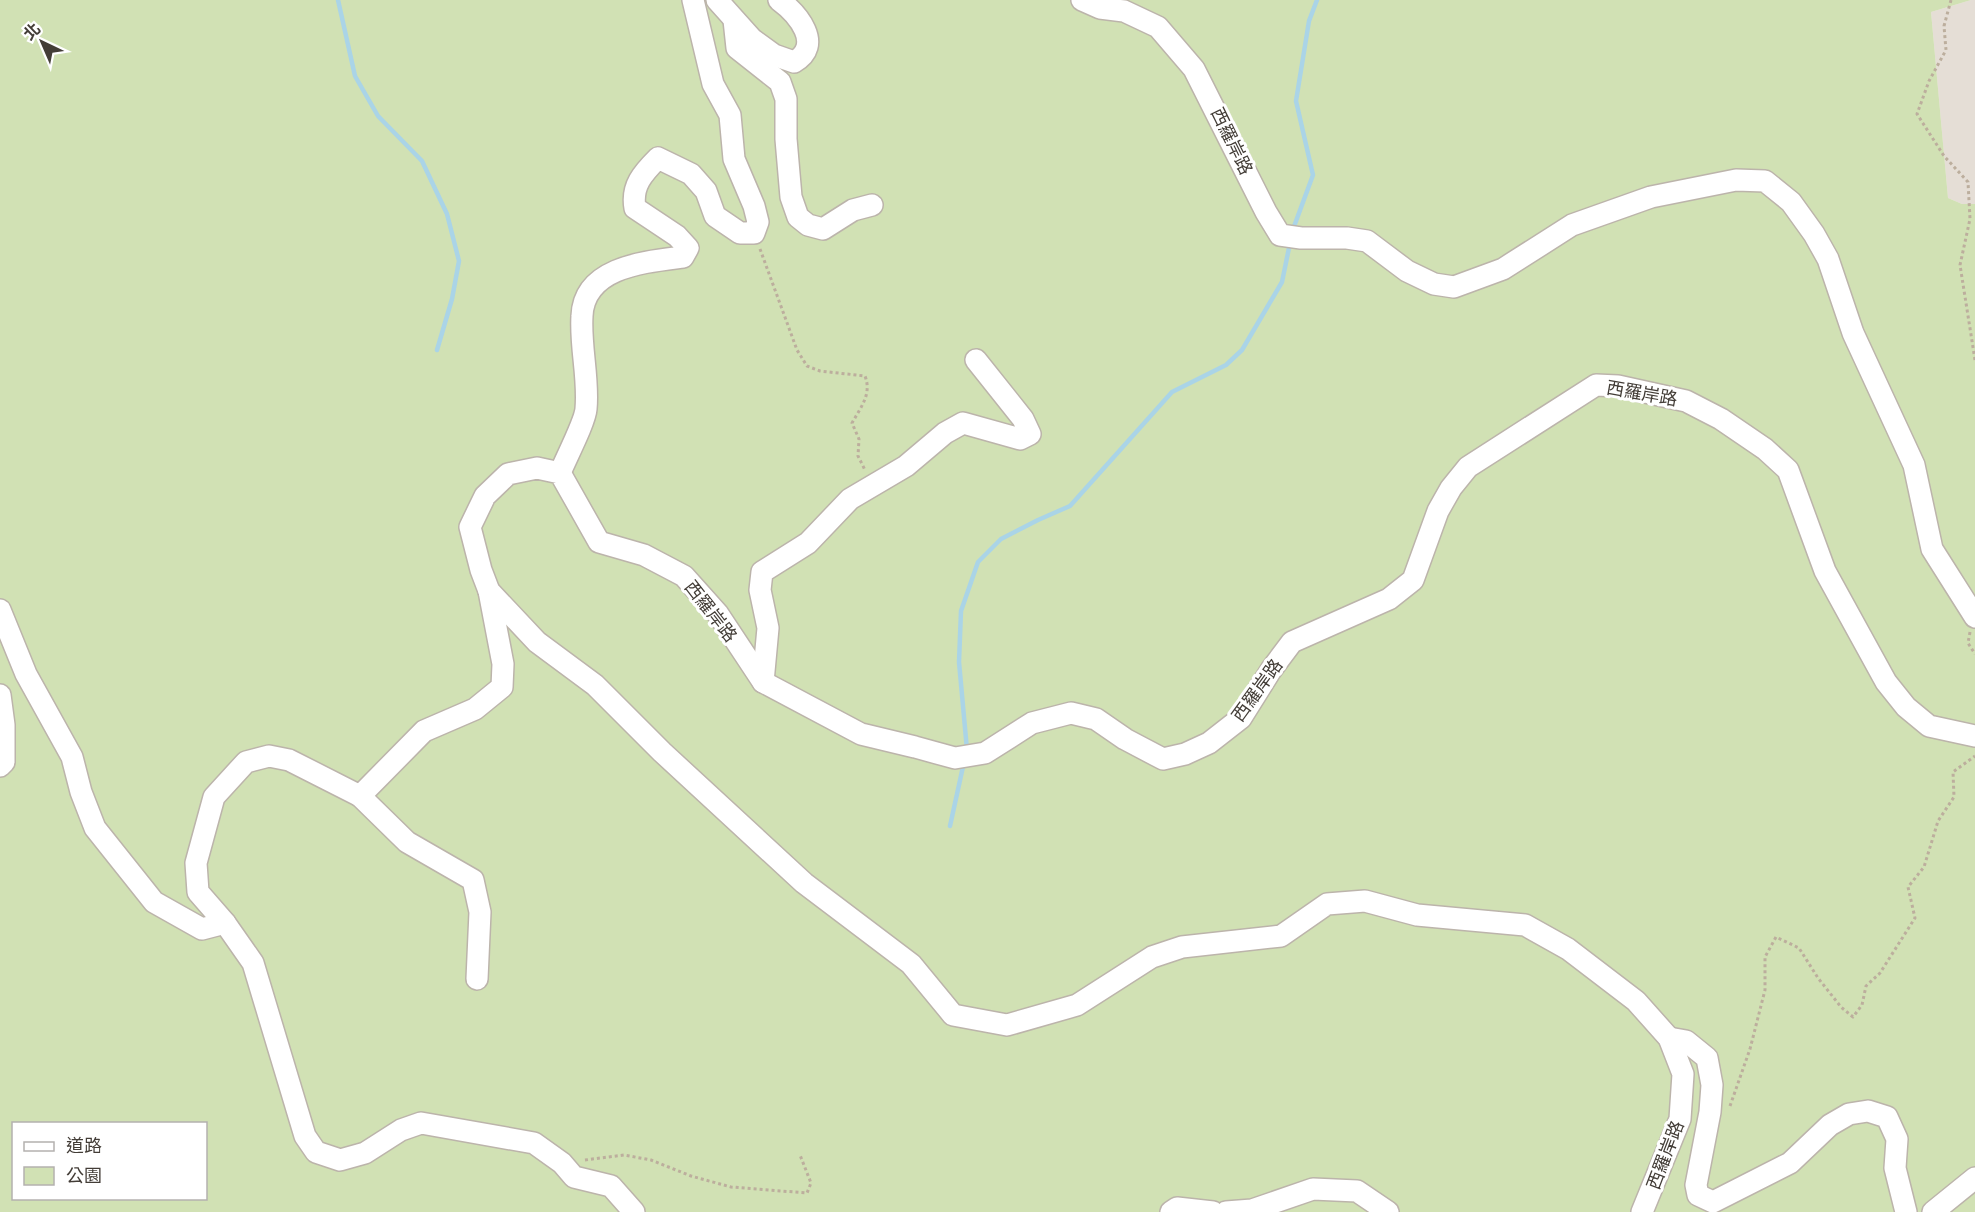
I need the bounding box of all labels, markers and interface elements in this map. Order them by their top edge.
north arrow [12,12,72,72]
text: 北 [20,19,44,44]
street label: 西羅岸路 [1207,104,1257,178]
street label: 西羅岸路 [1605,376,1679,410]
street label: 西羅岸路 [681,576,741,646]
street label: 西羅岸路 [1227,655,1287,725]
street label: 西羅岸路 [1642,1118,1688,1192]
legend [12,1122,207,1200]
text: 道路 [66,1135,102,1156]
text: 公園 [66,1165,102,1186]

